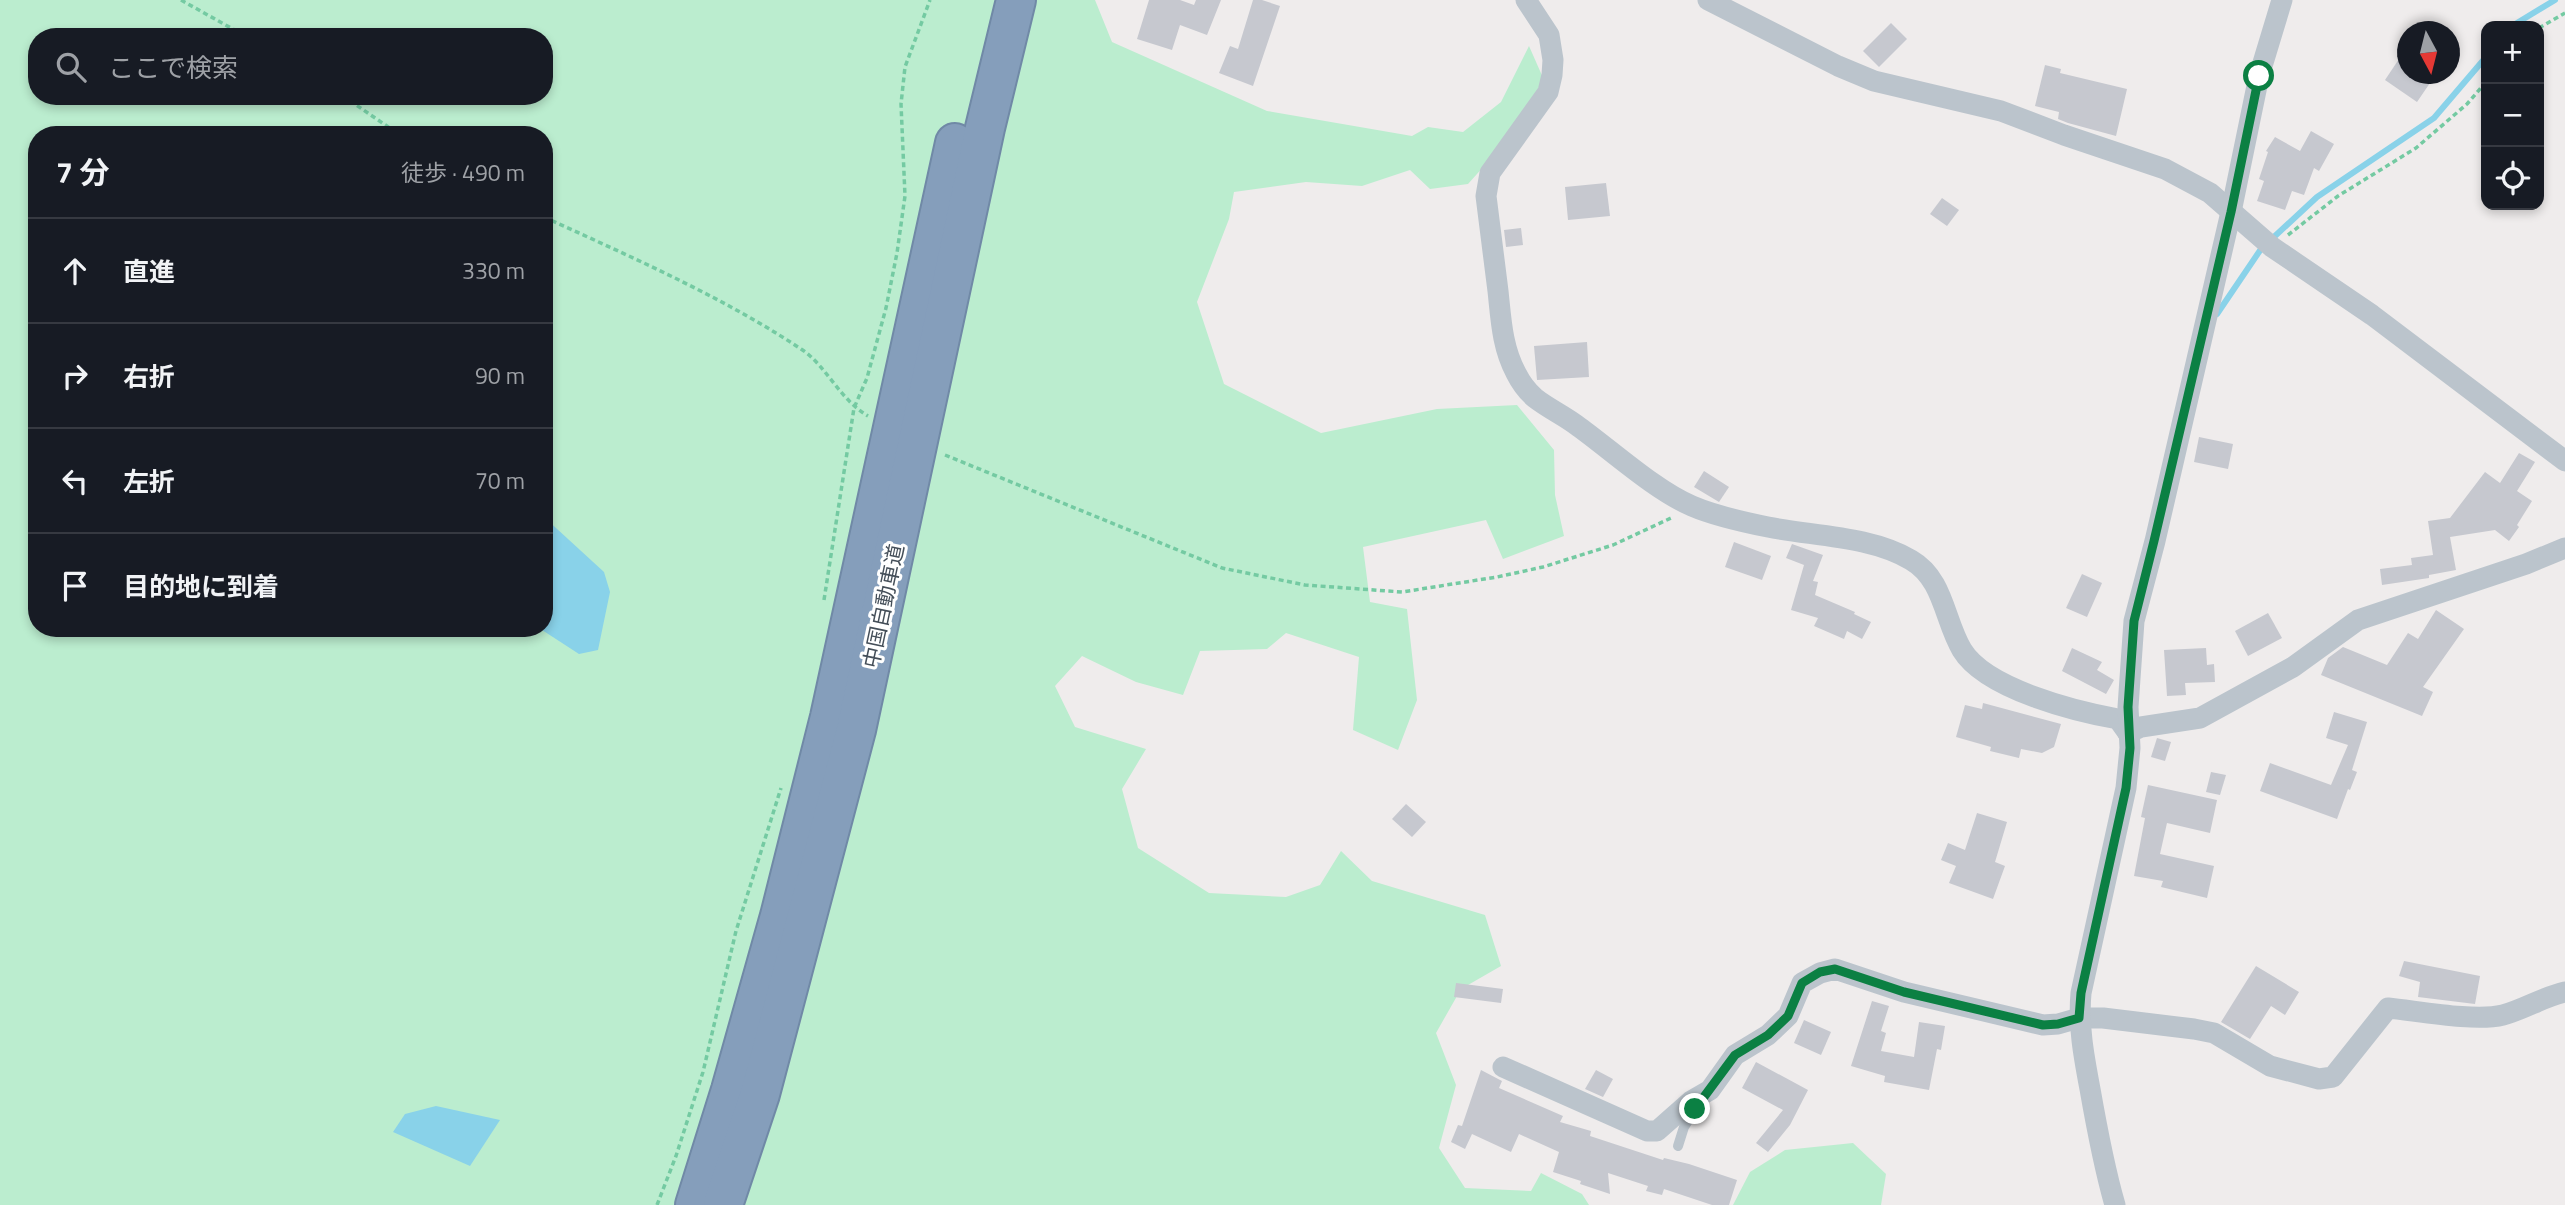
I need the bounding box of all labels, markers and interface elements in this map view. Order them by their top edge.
north arrow [2397,21,2460,84]
map controls [2481,21,2544,210]
button: + [2481,21,2544,84]
search box [28,28,553,105]
icon: search [52,48,90,86]
text: ここで検索 [108,48,238,87]
route start [2243,60,2274,91]
button: − [2481,84,2544,147]
button: locate [2481,147,2544,210]
text: 7 分 [56,149,109,195]
text: 徒歩 · 490 m [401,155,525,190]
icon: ahead [56,252,94,290]
text: 直進 [123,252,175,291]
text: 330 m [462,253,525,288]
icon: right [56,357,94,395]
text: 右折 [123,357,175,396]
text: 90 m [475,358,525,393]
icon: left [56,462,94,500]
text: 左折 [123,462,175,501]
text: 70 m [475,463,525,498]
street label: 中国自動車道 [854,541,912,671]
icon: arrive [56,567,94,605]
text: 目的地に到着 [123,567,279,606]
route end [1679,1093,1710,1124]

